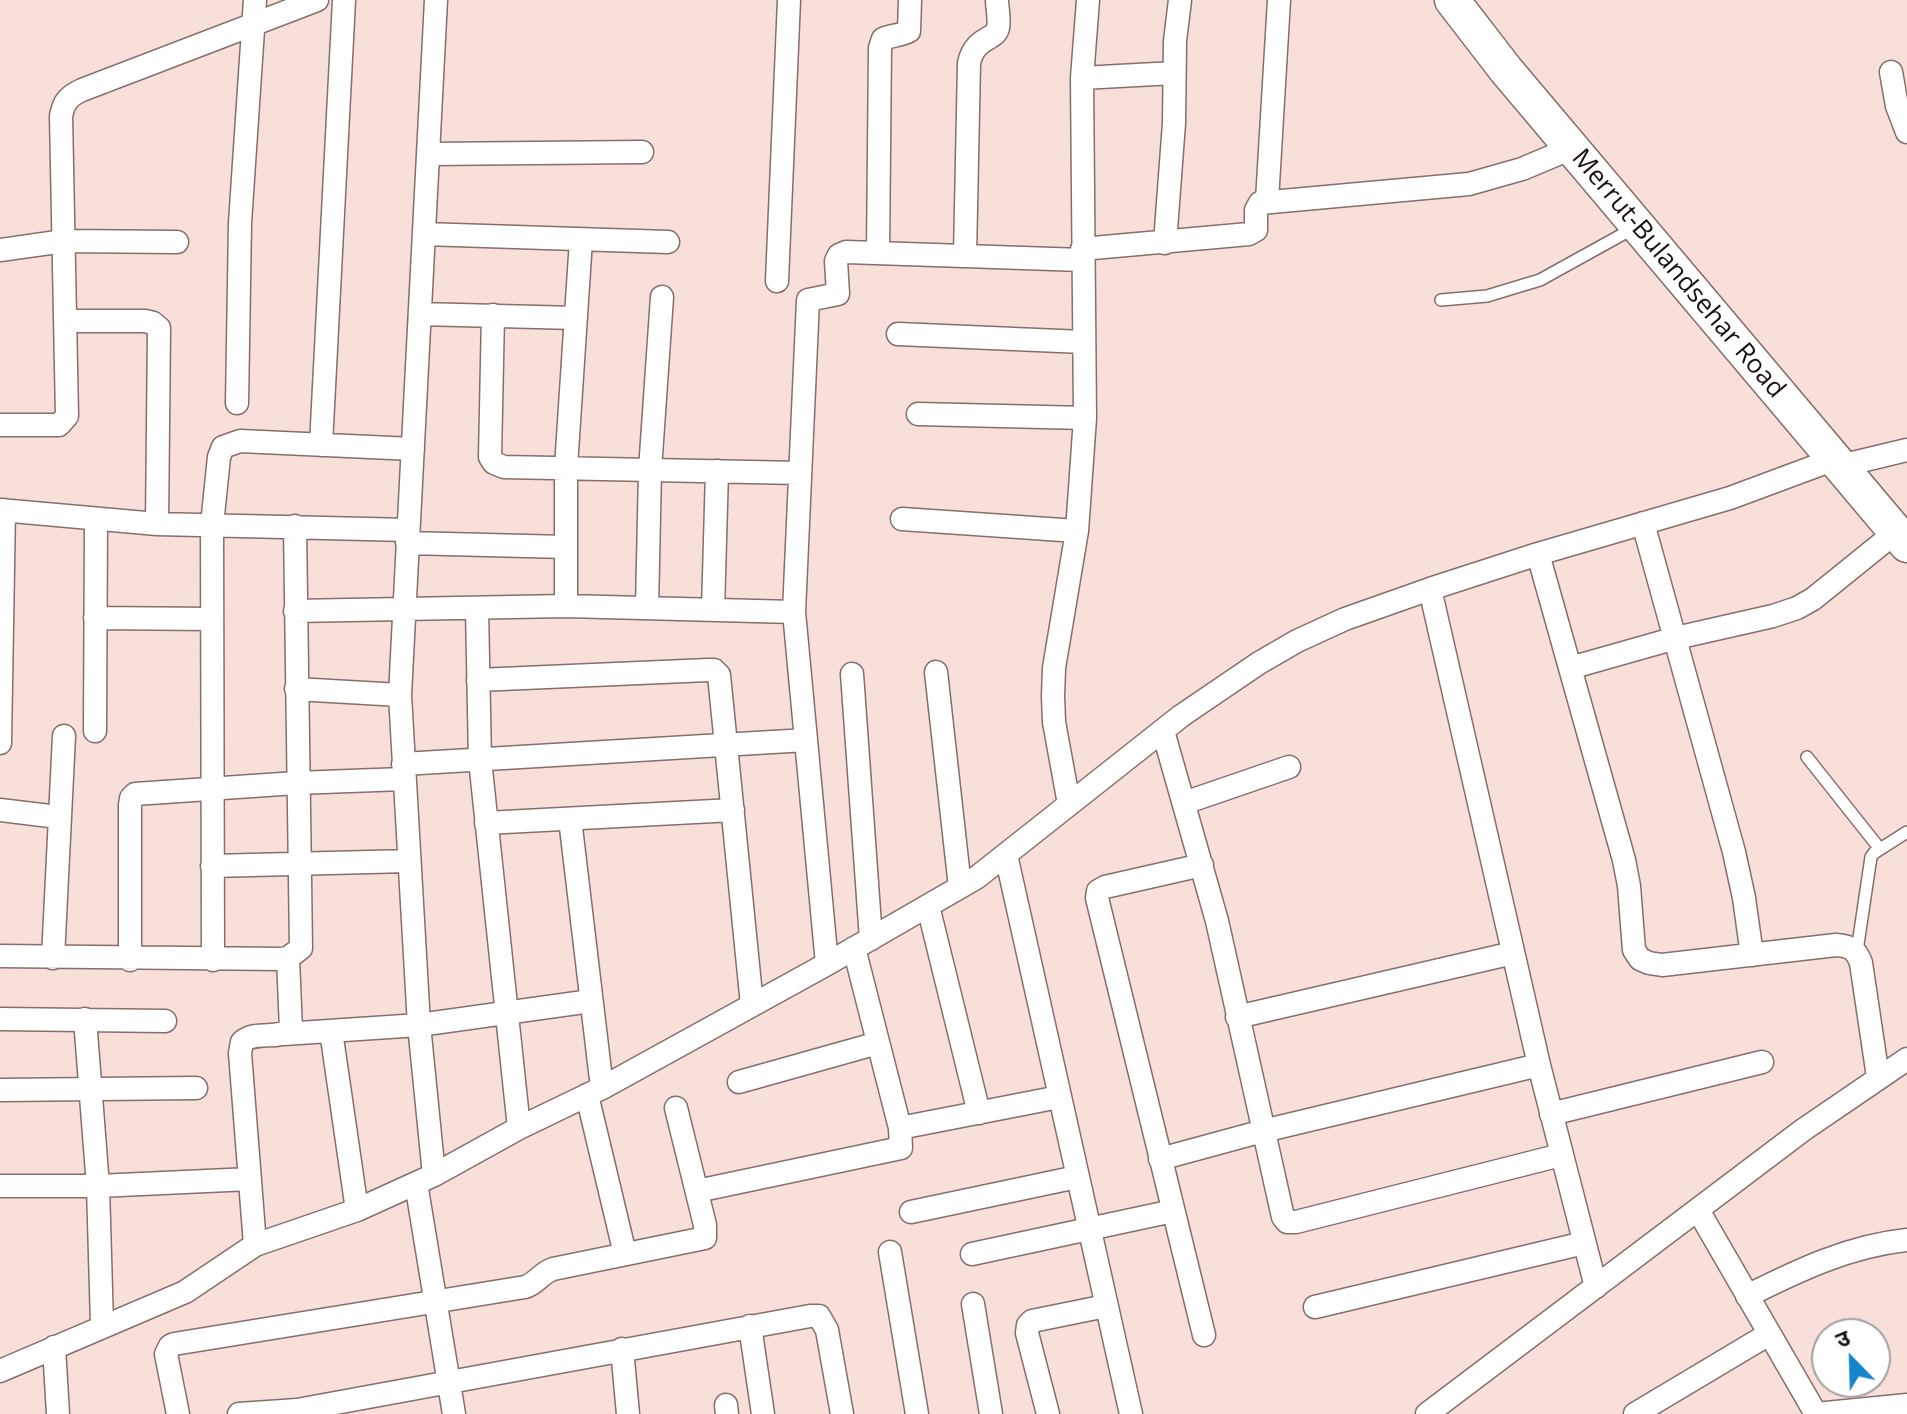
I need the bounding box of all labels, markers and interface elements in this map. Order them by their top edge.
street label: Merrut-Bulandsehar Road [1565,143,1791,405]
north arrow [1811,1318,1891,1398]
text: उ [1831,1321,1854,1354]

